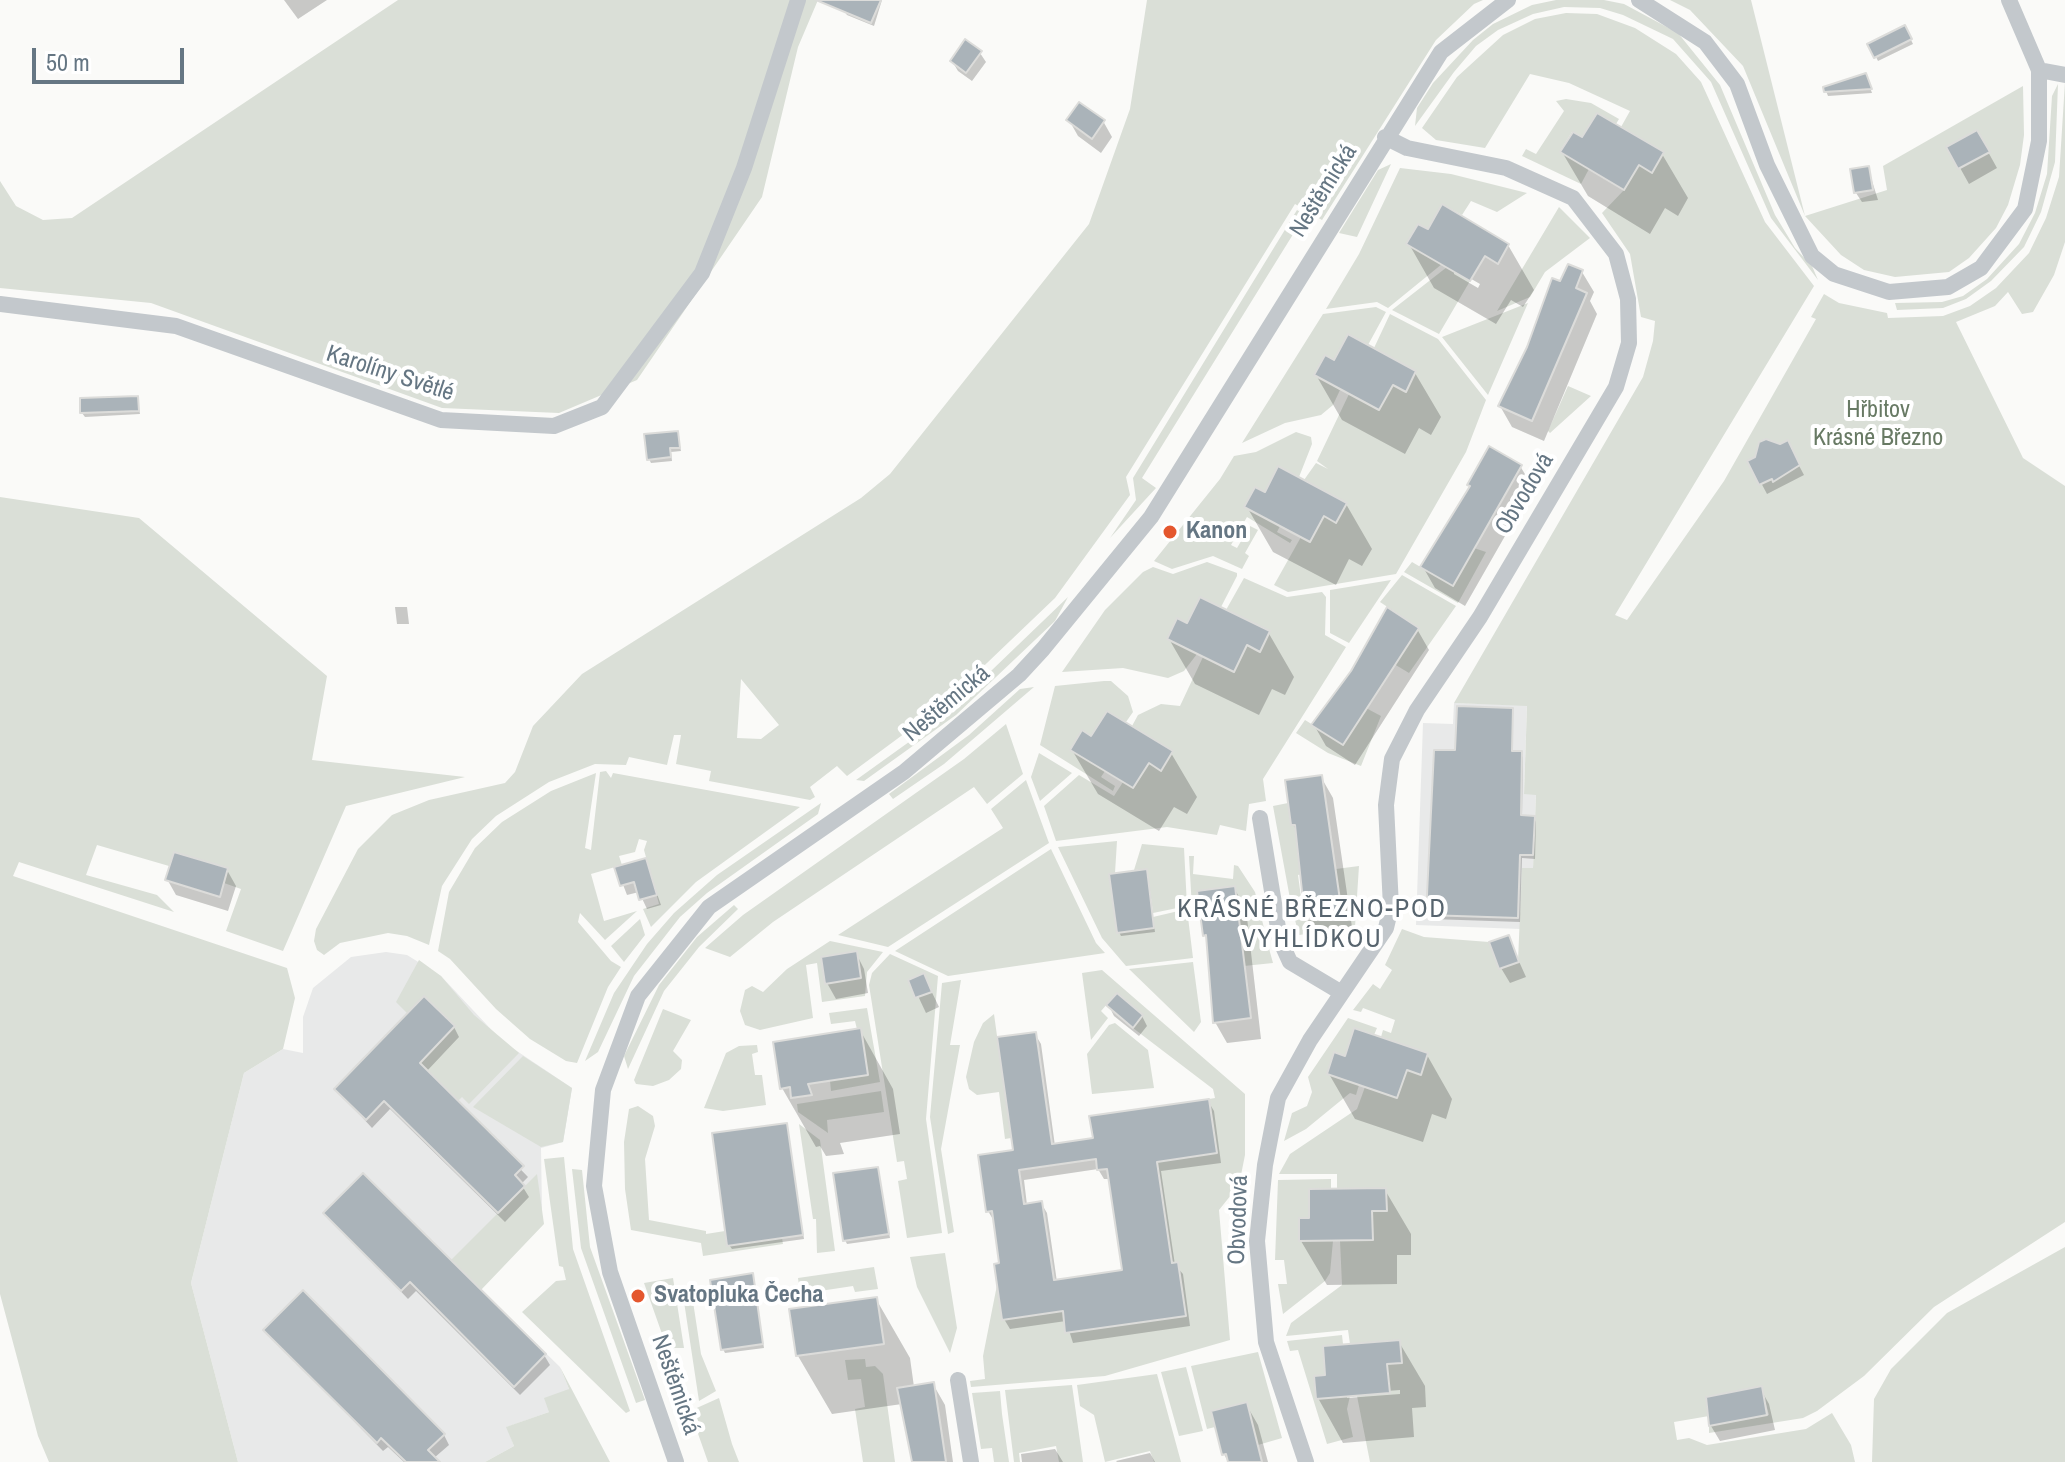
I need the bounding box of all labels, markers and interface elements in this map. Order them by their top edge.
scale bar [36,32,188,82]
text: 50 m [46,46,90,78]
street label: Neštěmická [1284,139,1364,243]
street label: Karolíny Světlé [323,340,457,408]
park label: Hřbitov Krásné Březno [1813,397,1943,453]
street label: Obvodová [1490,448,1560,540]
place label: Kanon [1186,518,1247,546]
marker: Kanon [1161,523,1179,541]
street label: Neštěmická [898,660,996,748]
district label: KRÁSNÉ BŘEZNO-POD VYHLÍDKOU [1177,894,1447,956]
street label: Obvodová [1223,1175,1255,1265]
place label: Svatopluka Čecha [654,1282,824,1310]
marker: Svatopluka Čecha [629,1287,647,1305]
street label: Neštěmická [644,1331,706,1439]

